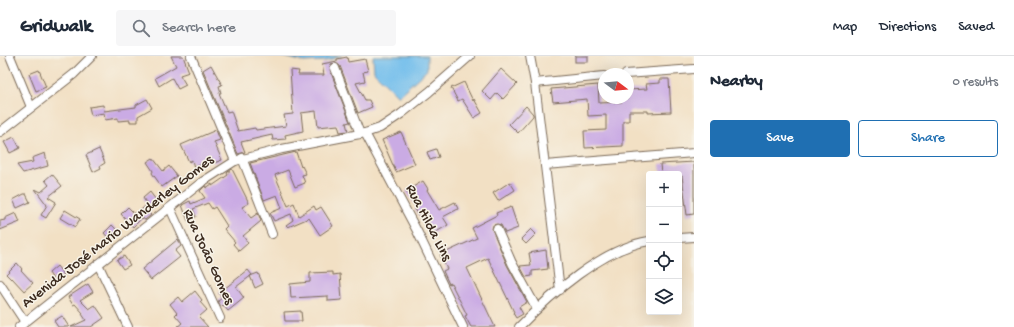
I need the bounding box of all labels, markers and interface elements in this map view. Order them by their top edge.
search box [116,10,396,46]
text: Gridwalk [20,16,92,39]
icon: search [130,17,152,39]
text: Search here [162,19,236,37]
text: Map [833,19,857,36]
text: Directions [879,19,936,36]
text: Saved [958,19,994,36]
north arrow [598,68,634,104]
text: Nearby [710,72,763,92]
text: 0 results [952,75,998,90]
button: Save [710,120,850,157]
button: Share [858,120,998,157]
street label: Avenida José Mario Wanderley Gomes [18,151,218,313]
map controls [646,171,682,315]
button: + [646,171,682,207]
street label: Rua Hilda Lins [401,182,455,265]
street label: Rua João Gomes [178,206,238,308]
button: − [646,207,682,243]
button: locate [646,243,682,279]
button: layers [646,279,682,315]

